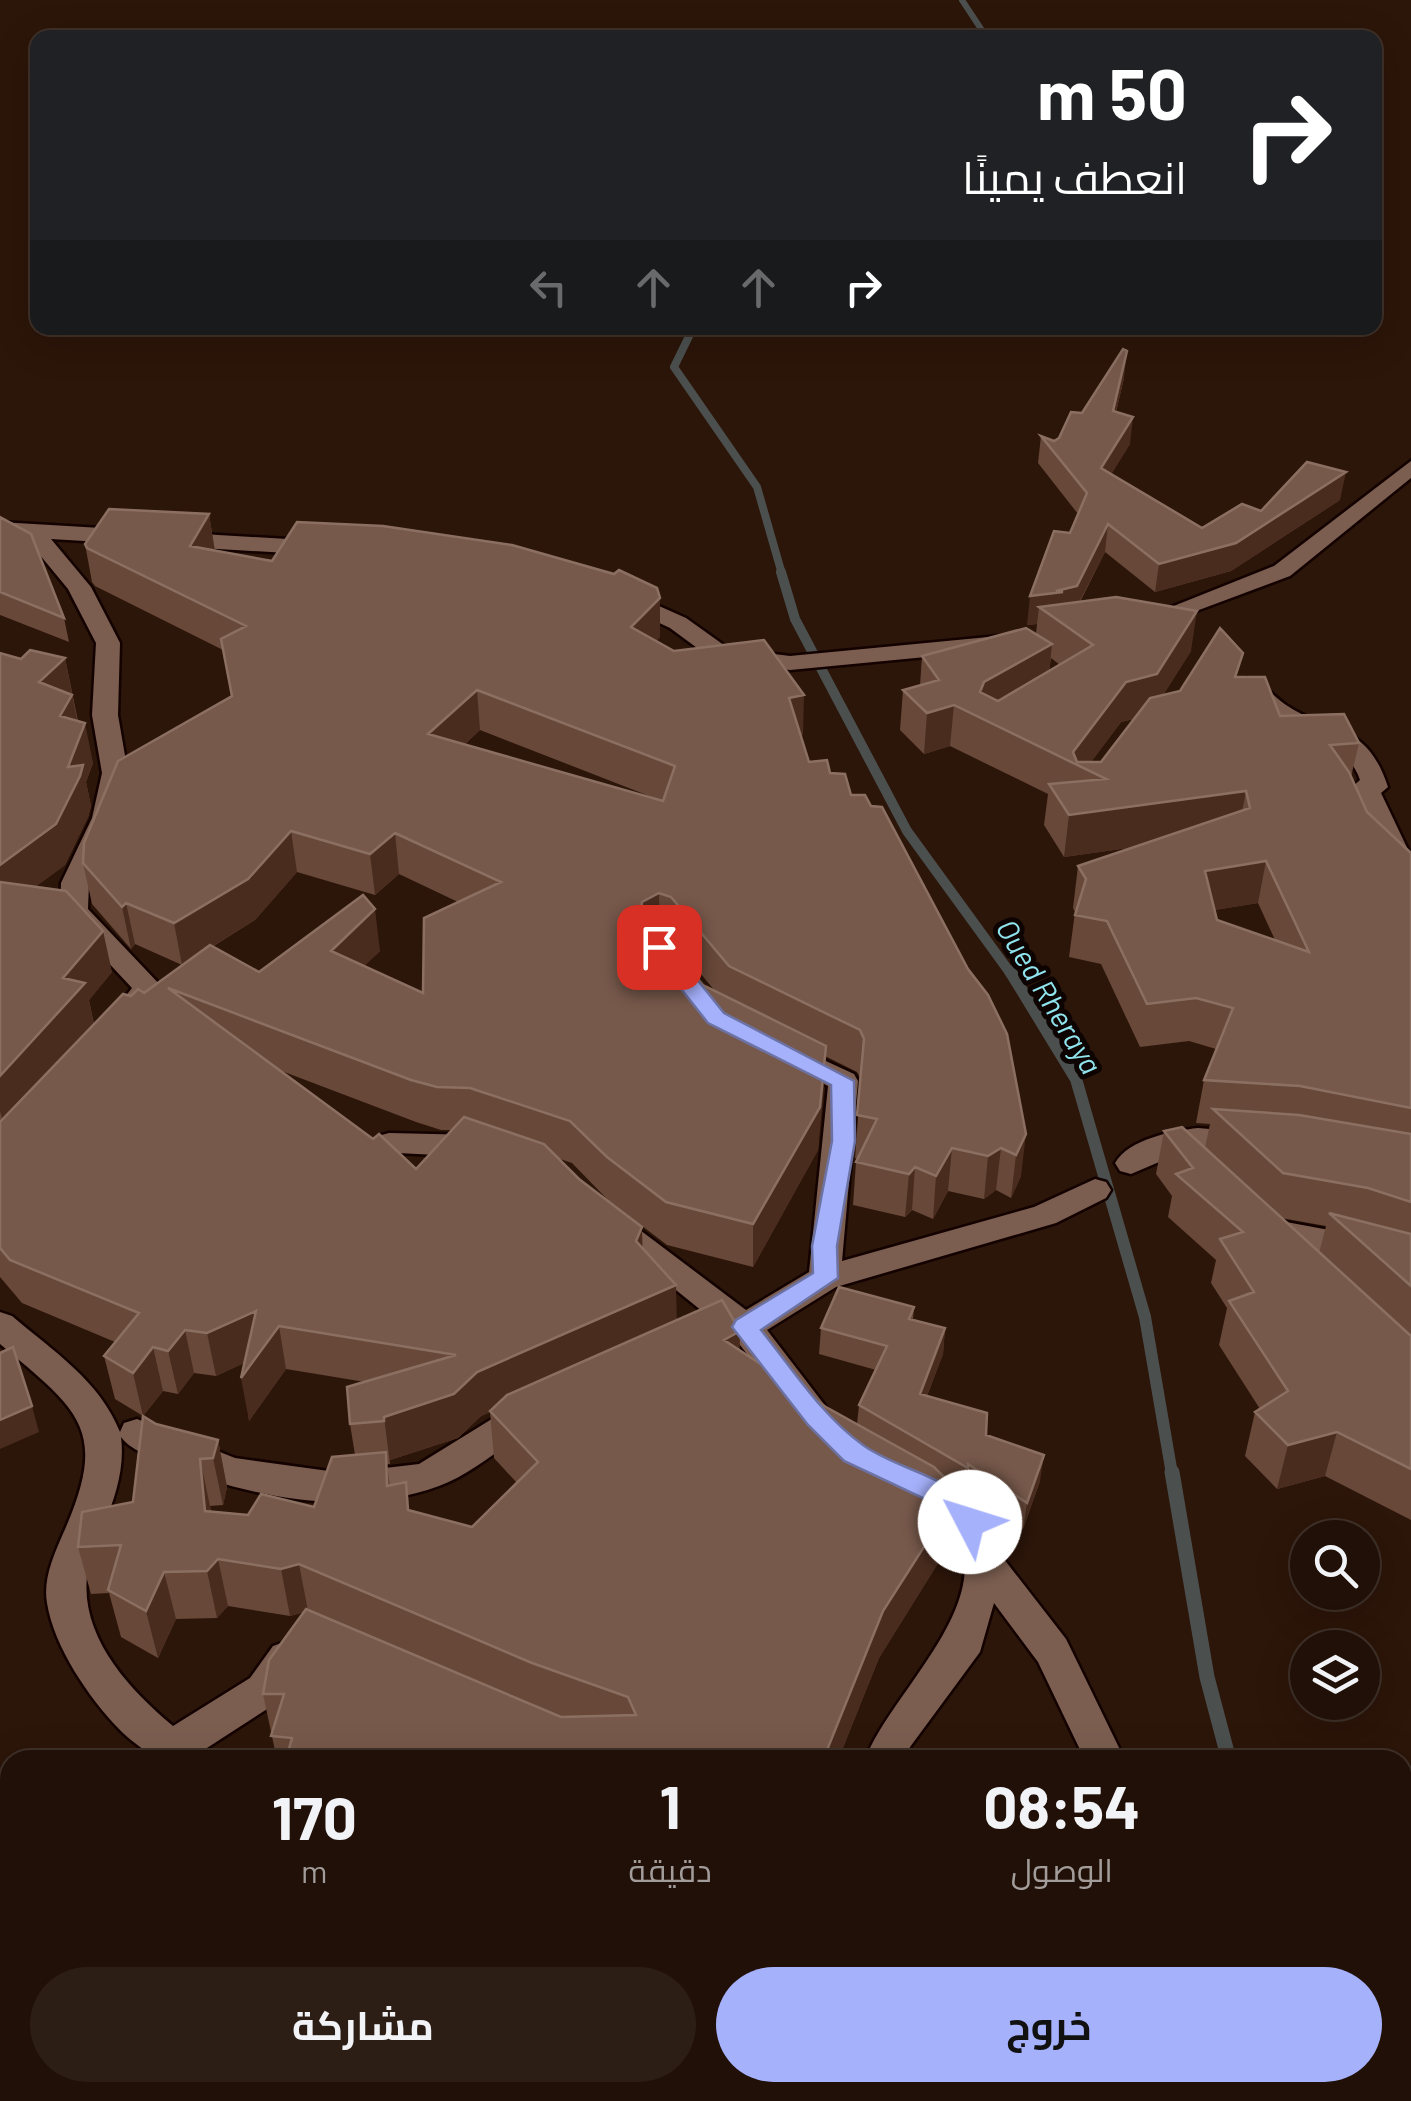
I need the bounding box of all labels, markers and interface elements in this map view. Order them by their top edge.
text: 50 m [1037,50,1187,134]
icon: right [1222,70,1352,200]
text: انعطف يمينًا [962,149,1187,203]
icon: left [521,260,576,315]
icon: ahead [626,260,681,315]
icon: ahead [731,260,786,315]
icon: right [836,260,891,315]
pin [617,905,702,990]
water label: Oued Rheraya [990,912,1110,1080]
icon: arrive [632,920,687,975]
position arrow [918,1470,1022,1574]
map controls [1290,1520,1380,1720]
button: search [1290,1520,1380,1610]
button: layers [1290,1630,1380,1720]
text: 1 [659,1769,681,1841]
text: 08:54 [983,1769,1140,1841]
text: 170 [272,1780,357,1852]
text: دقيقة [628,1850,712,1888]
text: الوصول [1011,1850,1113,1888]
text: m [301,1851,327,1889]
button: مشاركة [30,1967,696,2082]
button: خروج [716,1967,1382,2082]

